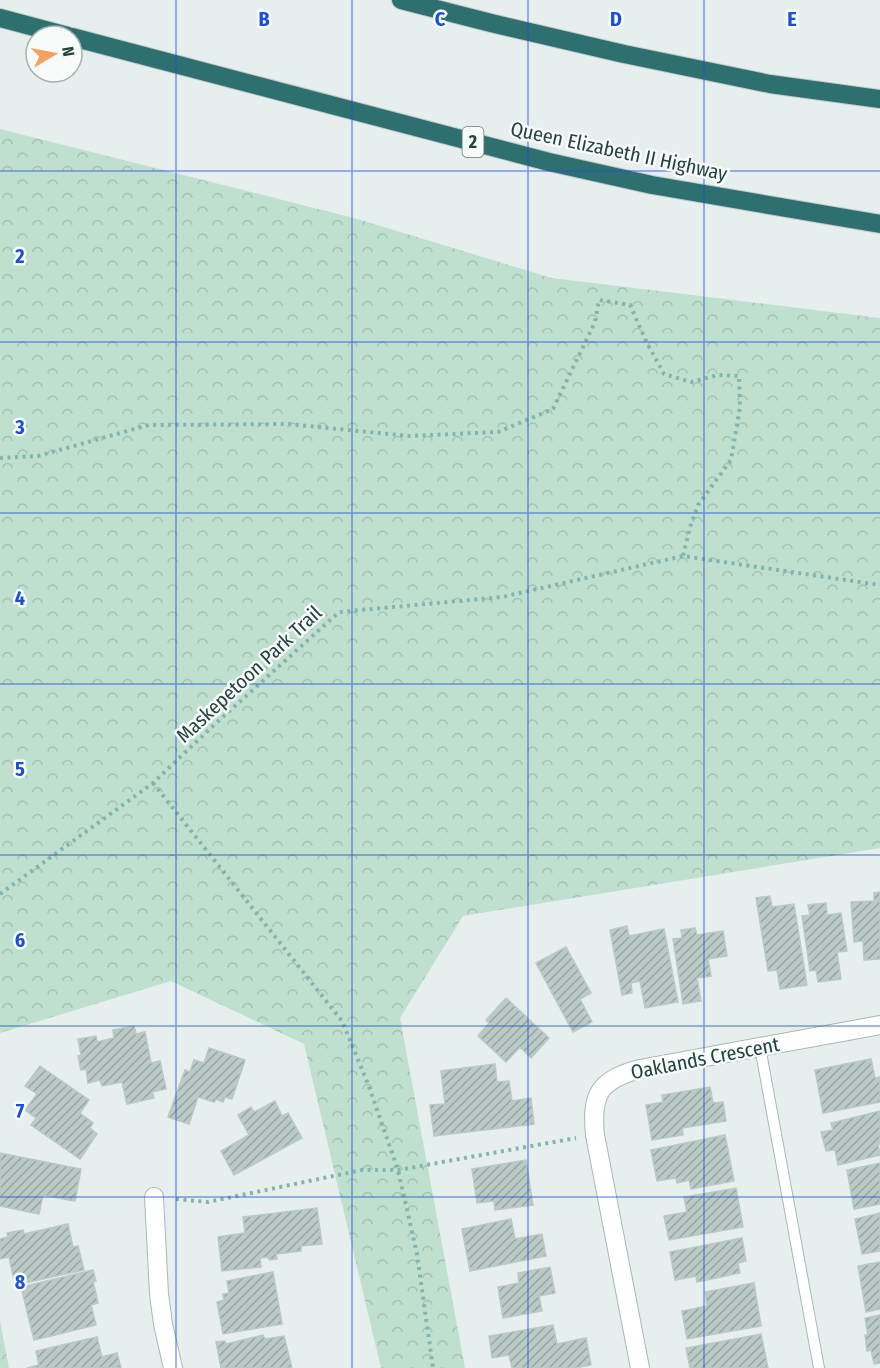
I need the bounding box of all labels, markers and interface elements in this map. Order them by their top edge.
text: B [258,7,270,31]
text: C [435,7,446,31]
text: D [610,7,622,31]
text: E [787,7,797,31]
north arrow [24,24,84,84]
text: N [58,45,78,58]
street label: Queen Elizabeth II Highway [508,116,730,186]
road number: 2 [462,127,484,157]
text: 2 [14,244,25,268]
text: 3 [14,415,25,439]
text: 4 [15,586,25,610]
street label: Maskepetoon Park Trail [171,600,327,748]
text: 5 [15,757,25,781]
text: 6 [15,928,25,952]
street label: Oaklands Crescent [629,1032,782,1084]
text: 7 [16,1099,25,1123]
text: 8 [15,1270,26,1294]

